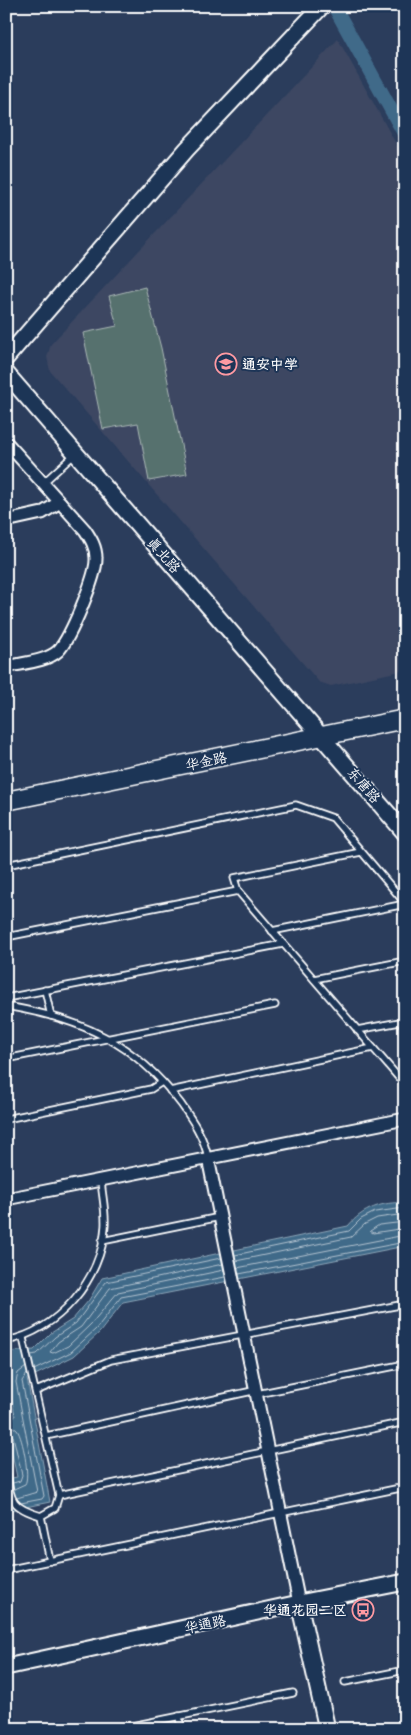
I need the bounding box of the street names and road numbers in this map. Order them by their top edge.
street label: 真北路 [143,534,184,577]
street label: 华金路 [184,749,228,774]
street label: 东唐路 [343,764,384,807]
street label: 华通路 [183,1612,227,1637]

